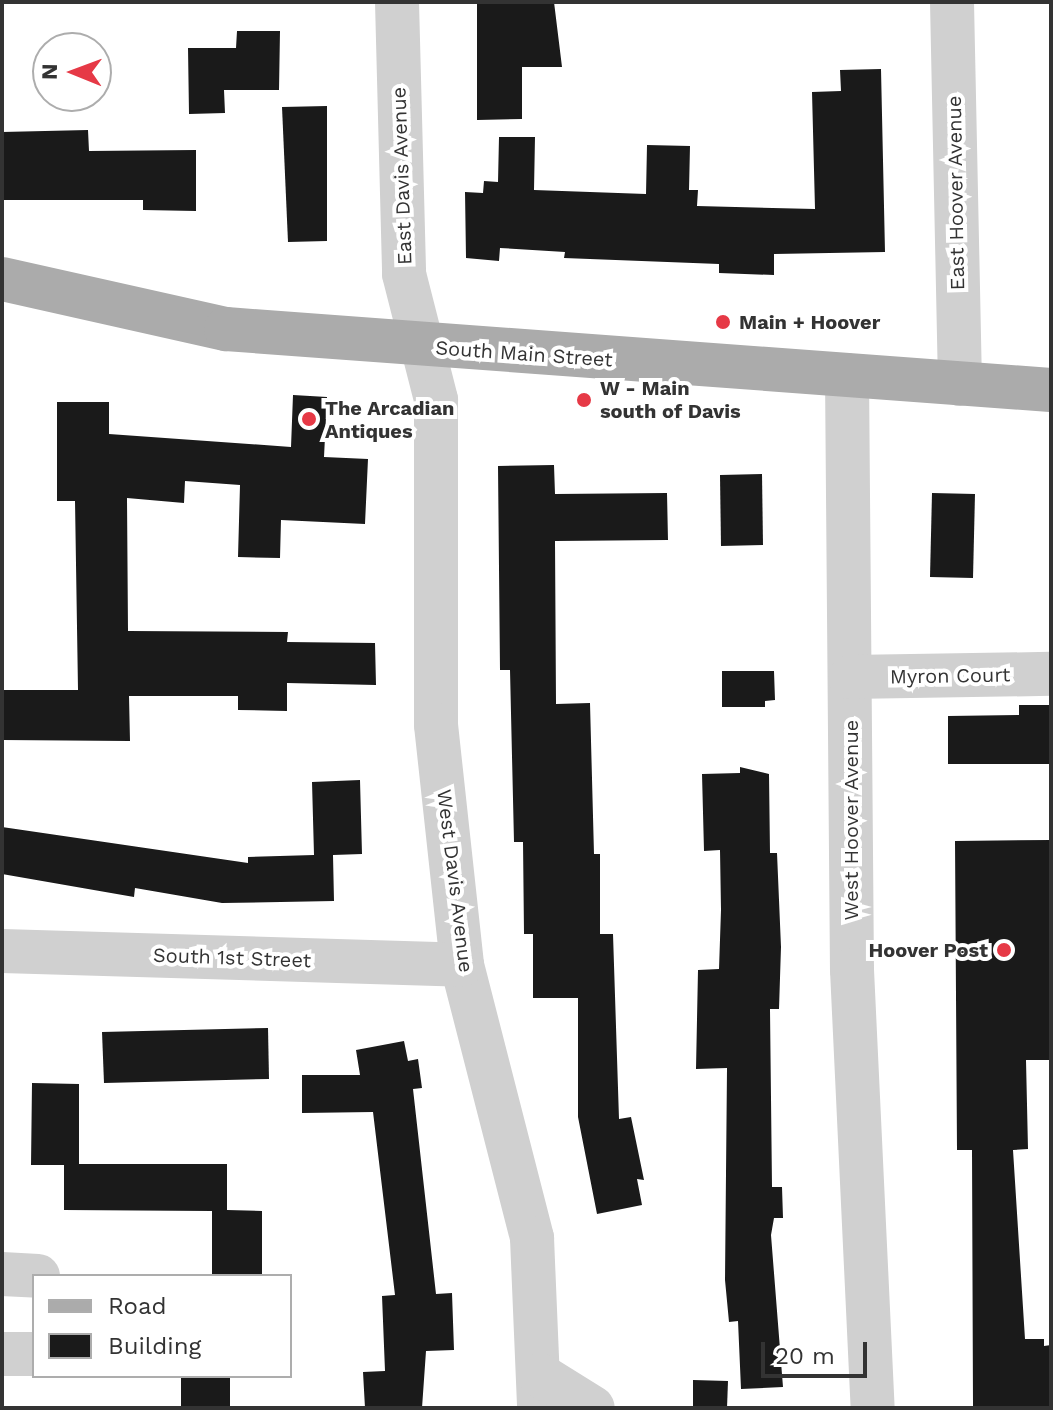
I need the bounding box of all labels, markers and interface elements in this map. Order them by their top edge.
north arrow [32,32,112,112]
text: N [37,63,62,80]
street label: East Davis Avenue [387,86,417,266]
street label: East Hoover Avenue [942,95,970,291]
place label: Main + Hoover [739,310,880,334]
marker: Main + Hoover [714,313,732,331]
street label: South Main Street [435,336,613,372]
place label: W - Main south of Davis [600,376,741,423]
marker: W - Main south of Davis [575,391,593,409]
place label: The Arcadian Antiques [325,396,455,443]
marker: The Arcadian Antiques [300,410,318,428]
street label: Myron Court [890,663,1010,689]
street label: West Hoover Avenue [839,719,863,921]
street label: West Davis Avenue [432,788,478,974]
place label: Hoover Post [868,938,988,962]
marker: Hoover Post [995,941,1013,959]
street label: South 1st Street [152,943,312,973]
legend [32,1274,292,1378]
text: Road [108,1292,167,1320]
scale bar [765,1326,871,1376]
text: Building [108,1332,201,1360]
text: 20 m [775,1342,835,1370]

